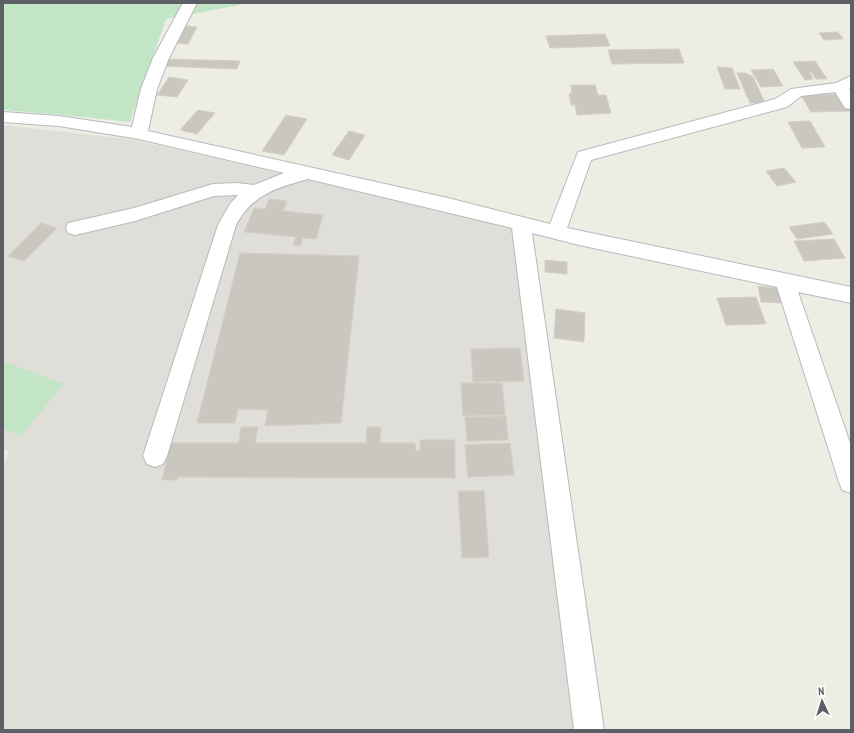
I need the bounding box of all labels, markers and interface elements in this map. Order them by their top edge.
north arrow [802,681,842,721]
text: N [818,684,825,698]

